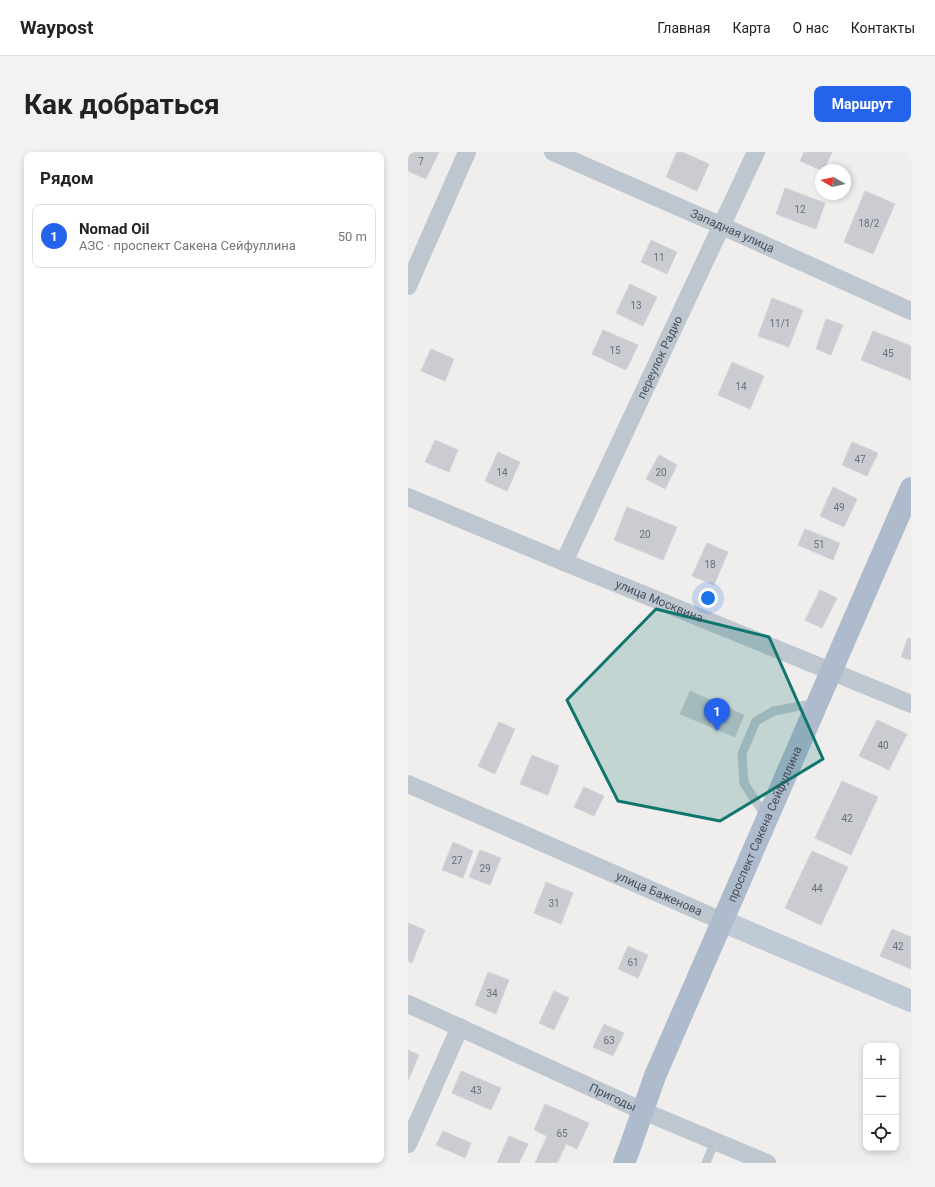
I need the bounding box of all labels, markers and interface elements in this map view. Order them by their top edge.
text: Waypost [20,16,94,39]
text: Главная [657,20,710,36]
text: Карта [732,20,771,36]
text: О нас [793,20,829,36]
text: Контакты [851,20,915,36]
button: Маршрут [814,86,911,122]
text: Как добраться [24,88,220,121]
house number: 7 [418,156,424,167]
north arrow [815,164,851,200]
text: Рядом [40,168,94,188]
house number: 12 [794,204,806,215]
street label: Западная улица [688,206,777,256]
house number: 18/2 [859,218,880,229]
text: Nomad Oil [79,220,150,238]
text: 1 [50,229,58,244]
text: 50 m [338,229,367,244]
text: АЗС · проспект Сакена Сейфуллина [79,238,296,253]
house number: 11 [653,252,665,263]
house number: 13 [630,300,642,311]
street label: переулок Радио [634,313,685,401]
house number: 11/1 [770,318,791,329]
house number: 15 [609,345,621,356]
house number: 45 [882,348,894,359]
house number: 14 [735,381,747,392]
house number: 47 [854,454,866,465]
house number: 14 [496,467,508,478]
house number: 20 [655,467,667,478]
house number: 49 [833,502,845,513]
house number: 20 [639,529,651,540]
house number: 51 [813,539,825,550]
house number: 18 [704,559,716,570]
street label: улица Москвина [613,577,705,625]
your location [698,588,718,608]
pin: 1 [704,698,730,731]
house number: 40 [877,740,889,751]
street label: проспект Сакена Сейфуллина [725,744,805,904]
house number: 42 [841,813,853,824]
house number: 27 [451,855,463,866]
house number: 29 [479,863,491,874]
street label: улица Баженова [614,869,704,919]
house number: 44 [811,883,823,894]
house number: 31 [548,898,560,909]
house number: 42 [892,941,904,952]
house number: 61 [627,957,639,968]
house number: 34 [486,988,498,999]
house number: 63 [603,1035,615,1046]
map controls [863,1043,899,1151]
button: + [863,1043,899,1079]
button: − [863,1079,899,1115]
street label: Пригоды [587,1080,639,1114]
house number: 43 [470,1085,482,1096]
button: locate [863,1115,899,1151]
house number: 65 [556,1128,568,1139]

